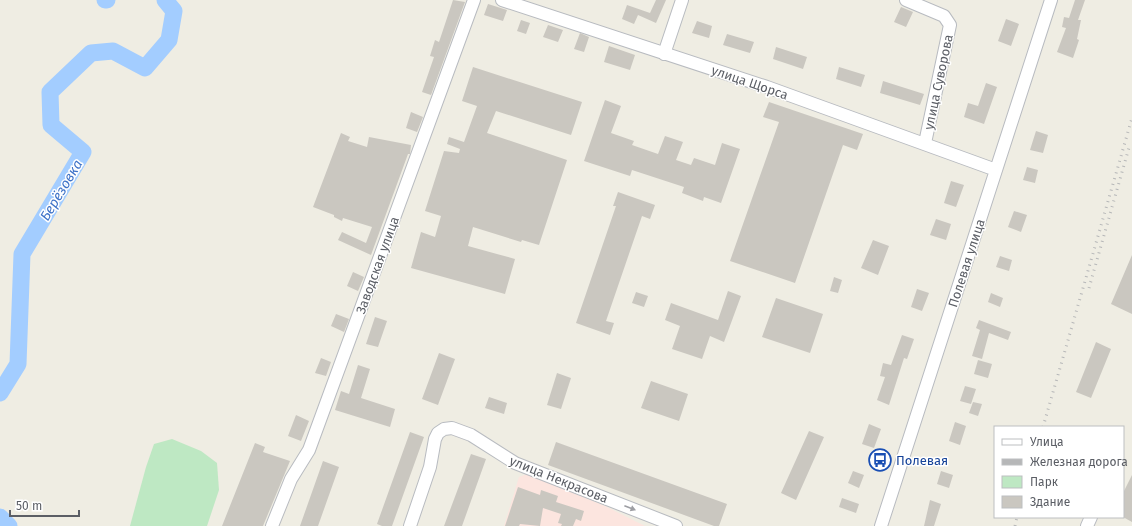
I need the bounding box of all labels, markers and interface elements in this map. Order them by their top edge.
street label: улица Суворова [921,33,956,131]
street label: улица Щорса [709,62,790,103]
water label: Берёзовка [37,157,86,224]
street label: Заводская улица [353,214,402,316]
street label: Полевая улица [945,217,988,309]
legend [994,426,1124,518]
text: Улица [1030,435,1064,449]
bus stop icon: Полевая [867,447,893,473]
street label: улица Некрасова [507,453,610,506]
place label: Полевая [896,453,948,468]
text: Железная дорога [1030,455,1128,469]
text: Парк [1030,475,1059,489]
scale bar [10,492,79,518]
text: Здание [1030,495,1070,509]
text: 50 m [16,499,42,513]
one-way arrow [624,505,636,511]

